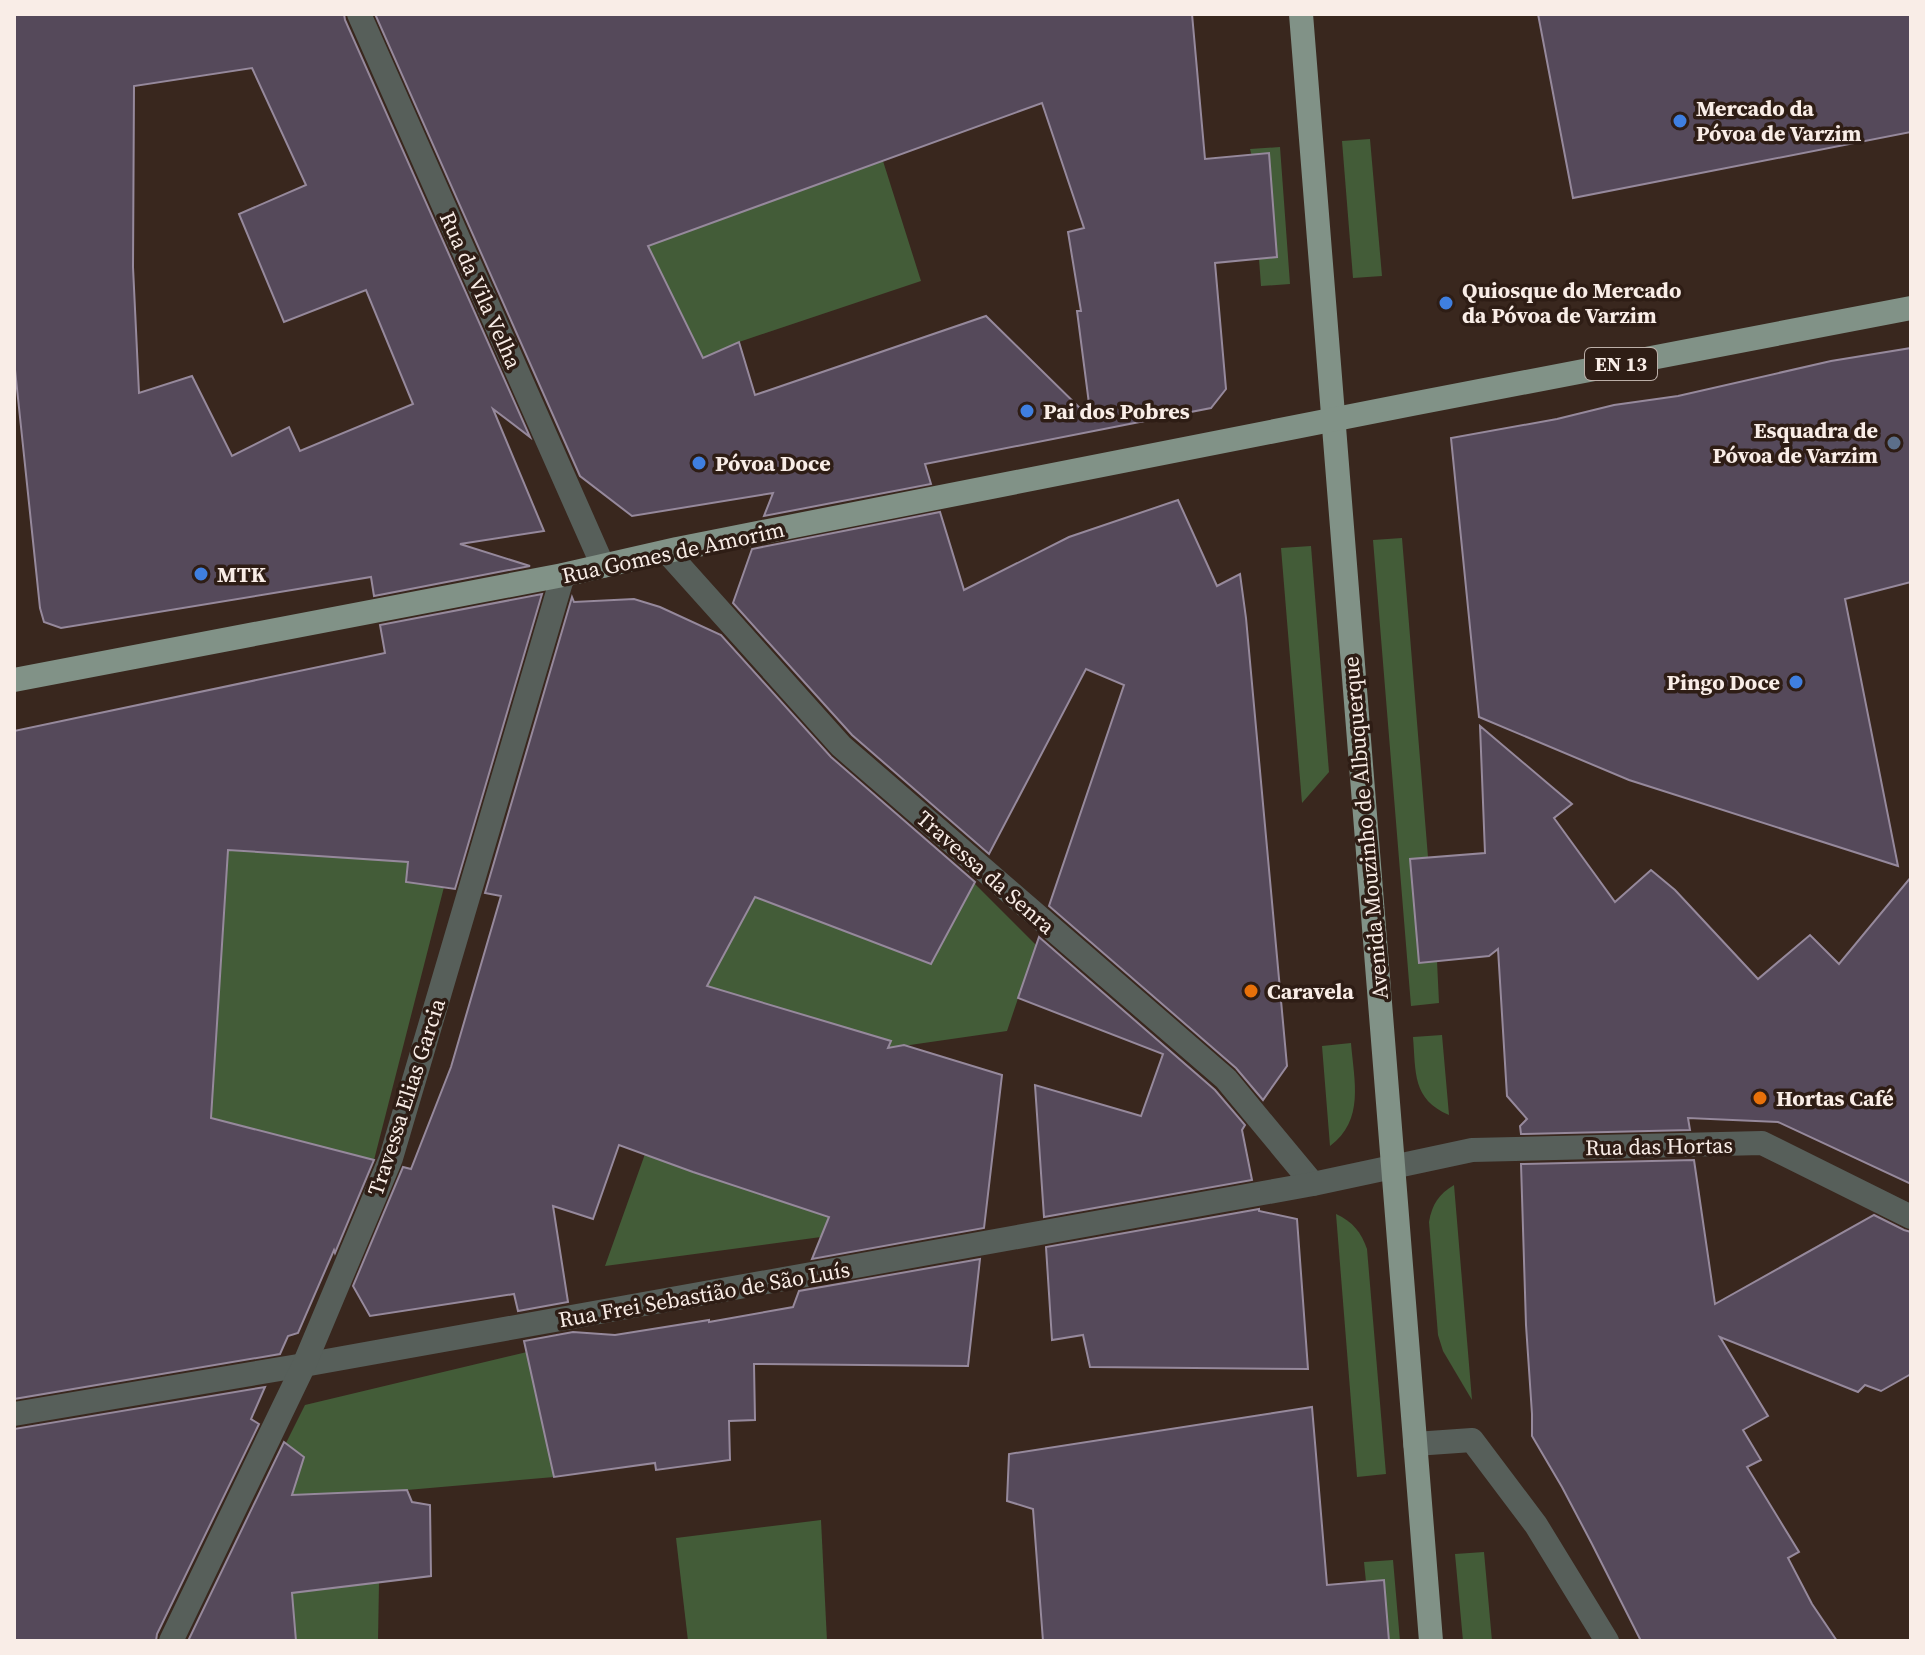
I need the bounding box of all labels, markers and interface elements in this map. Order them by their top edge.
place label: Mercado da Póvoa de Varzim [1696,93,1862,148]
marker: Mercado da Póvoa de Varzim [1671,112,1689,130]
street label: Rua da Vila Velha [433,207,529,374]
place label: Quiosque do Mercado da Póvoa de Varzim [1462,275,1681,330]
marker: Quiosque do Mercado da Póvoa de Varzim [1437,294,1455,312]
road number: EN 13 [1585,348,1657,380]
place label: Pai dos Pobres [1043,396,1190,426]
marker: Pai dos Pobres [1018,402,1036,420]
place label: Esquadra de Póvoa de Varzim [1713,415,1878,470]
marker: Esquadra de Póvoa de Varzim [1885,434,1903,452]
place label: Póvoa Doce [715,448,831,478]
marker: Póvoa Doce [690,454,708,472]
street label: Rua Gomes de Amorim [559,514,787,590]
place label: MTK [217,559,267,589]
marker: MTK [192,565,210,583]
street label: Avenida Mouzinho de Albuquerque [1335,655,1395,1001]
place label: Pingo Doce [1667,667,1780,697]
marker: Pingo Doce [1787,673,1805,691]
street label: Travessa da Senra [910,803,1062,941]
place label: Caravela [1267,976,1354,1006]
marker: Caravela [1242,982,1260,1000]
street label: Travessa Elias Garcia [360,994,452,1199]
place label: Hortas Café [1776,1083,1894,1113]
marker: Hortas Café [1751,1089,1769,1107]
street label: Rua das Hortas [1585,1130,1733,1162]
street label: Rua Frei Sebastião de São Luís [556,1254,852,1334]

